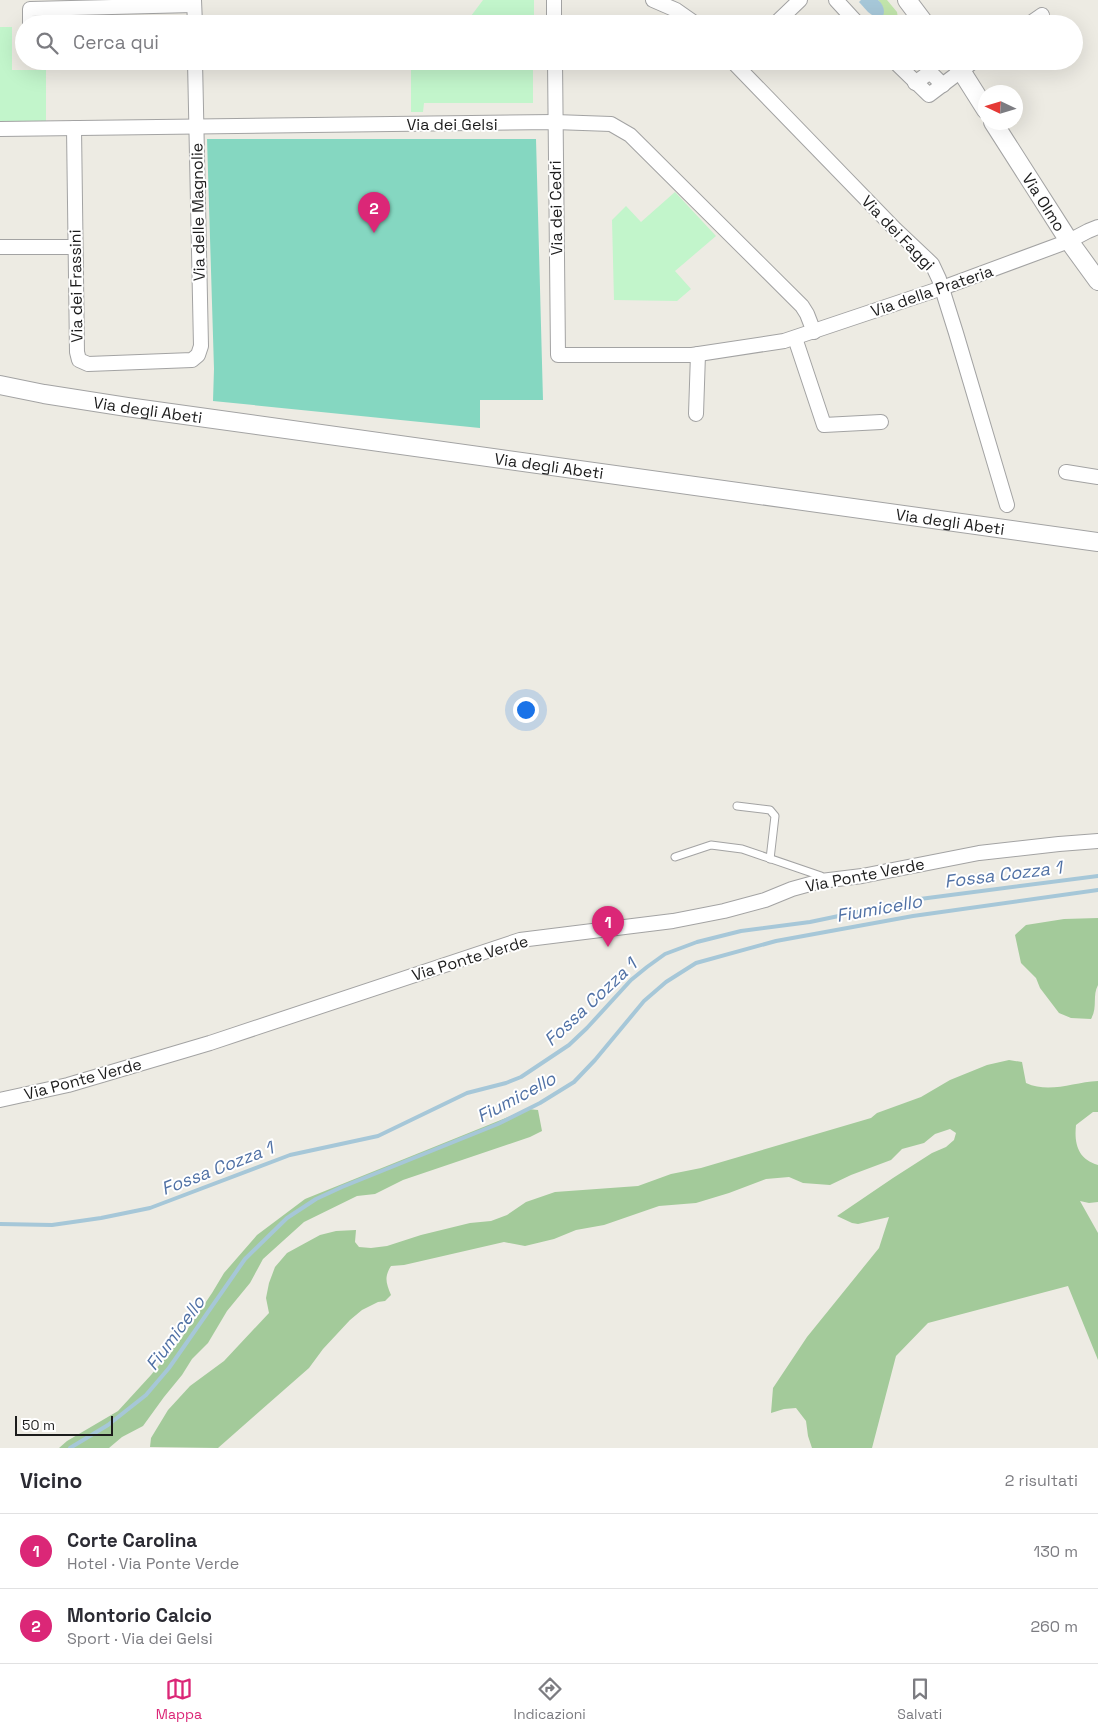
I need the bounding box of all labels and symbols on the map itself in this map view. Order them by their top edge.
north arrow [978,85,1023,130]
street label: Via dei Gelsi [406,114,498,135]
street label: Via delle Magnolie [186,143,210,281]
street label: Via dei Cedri [545,160,567,256]
street label: Via Olmo [1018,169,1071,235]
street label: Via dei Faggi [857,191,939,275]
pin: 2 [358,192,390,233]
street label: Via dei Frassini [65,229,87,343]
street label: Via della Prateria [868,260,996,322]
street label: Via degli Abeti [92,391,204,428]
street label: Via degli Abeti [493,448,605,484]
street label: Via degli Abeti [894,503,1006,539]
your location [513,697,539,723]
street label: Via Ponte Verde [804,853,926,897]
water label: Fossa Cozza 1 [943,855,1066,893]
water label: Fiumicello [834,889,924,927]
pin: 1 [592,906,624,947]
street label: Via Ponte Verde [409,930,531,986]
water label: Fossa Cozza 1 [539,952,643,1051]
street label: Via Ponte Verde [22,1053,144,1105]
water label: Fiumicello [472,1066,560,1127]
water label: Fossa Cozza 1 [158,1135,279,1200]
water label: Fiumicello [140,1291,210,1375]
scale bar [15,1413,112,1436]

